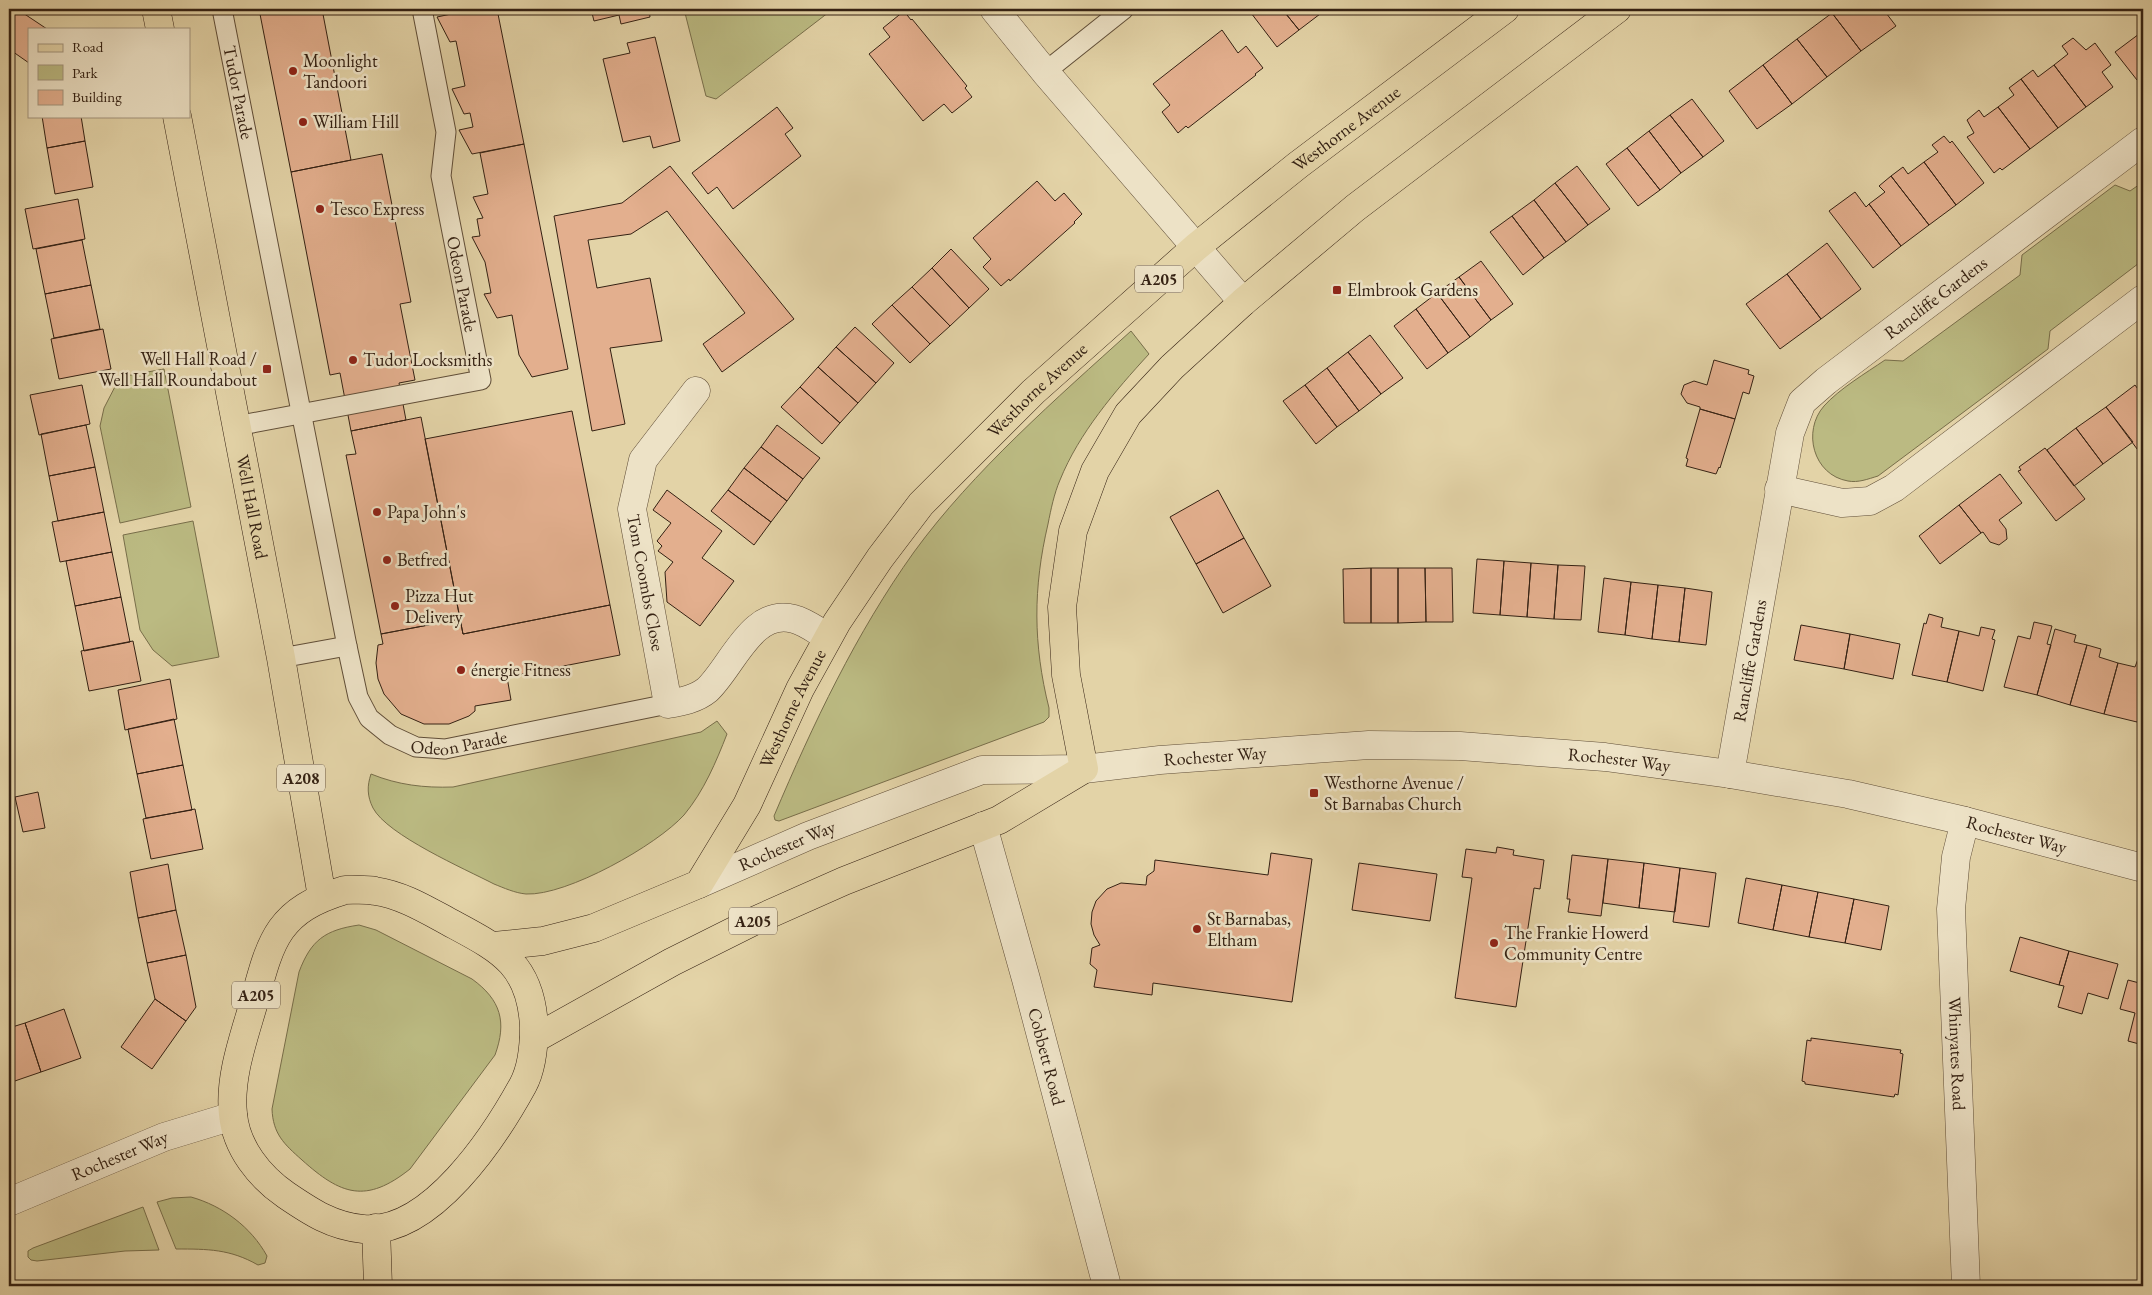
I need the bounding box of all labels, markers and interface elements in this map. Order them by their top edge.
legend [28,28,190,118]
text: Road [72,37,104,56]
street label: Tudor Parade [218,44,259,141]
place label: Moonlight Tandoori [303,49,378,93]
text: Park [72,63,99,82]
marker: Moonlight Tandoori [287,65,299,77]
street label: Westhorne Avenue [1287,80,1405,176]
text: Building [72,87,122,106]
place label: William Hill [313,110,399,133]
marker: William Hill [297,116,309,128]
place label: Tesco Express [330,197,425,220]
marker: Tesco Express [314,203,326,215]
street label: Odeon Parade [442,234,483,334]
street label: Rancliffe Gardens [1879,251,1992,344]
road number: A205 [1135,266,1183,292]
place label: Elmbrook Gardens [1347,278,1478,301]
marker: Elmbrook Gardens [1331,284,1343,296]
street label: Westhorne Avenue [982,337,1092,442]
place label: Well Hall Road / Well Hall Roundabout [99,347,257,391]
place label: Tudor Locksmiths [363,348,493,371]
marker: Tudor Locksmiths [347,354,359,366]
marker: Well Hall Road / Well Hall Roundabout [261,363,273,375]
street label: Well Hall Road [231,453,274,562]
place label: Papa John's [387,500,466,523]
marker: Papa John's [371,506,383,518]
street label: Tom Coombs Close [622,512,670,653]
place label: Betfred [397,548,449,571]
marker: Betfred [381,554,393,566]
place label: Pizza Hut Delivery [405,584,474,628]
street label: Rancliffe Gardens [1727,597,1772,724]
marker: Pizza Hut Delivery [389,600,401,612]
street label: Westhorne Avenue [754,645,831,771]
place label: énergie Fitness [471,658,571,681]
marker: énergie Fitness [455,664,467,676]
street label: Odeon Parade [410,725,509,760]
street label: Rochester Way [1163,740,1267,771]
street label: Rochester Way [1567,742,1672,777]
road number: A208 [277,764,325,791]
place label: Westhorne Avenue / St Barnabas Church [1324,771,1464,815]
marker: Westhorne Avenue / St Barnabas Church [1308,787,1320,799]
street label: Rochester Way [1964,810,2070,858]
street label: Rochester Way [735,815,839,876]
place label: St Barnabas, Eltham [1207,907,1291,951]
road number: A205 [729,908,777,934]
place label: The Frankie Howerd Community Centre [1504,921,1649,965]
marker: St Barnabas, Eltham [1191,923,1203,935]
marker: The Frankie Howerd Community Centre [1488,937,1500,949]
road number: A205 [232,982,280,1008]
street label: Whinyates Road [1944,996,1971,1112]
street label: Cobbett Road [1023,1005,1071,1108]
street label: Rochester Way [67,1125,172,1186]

